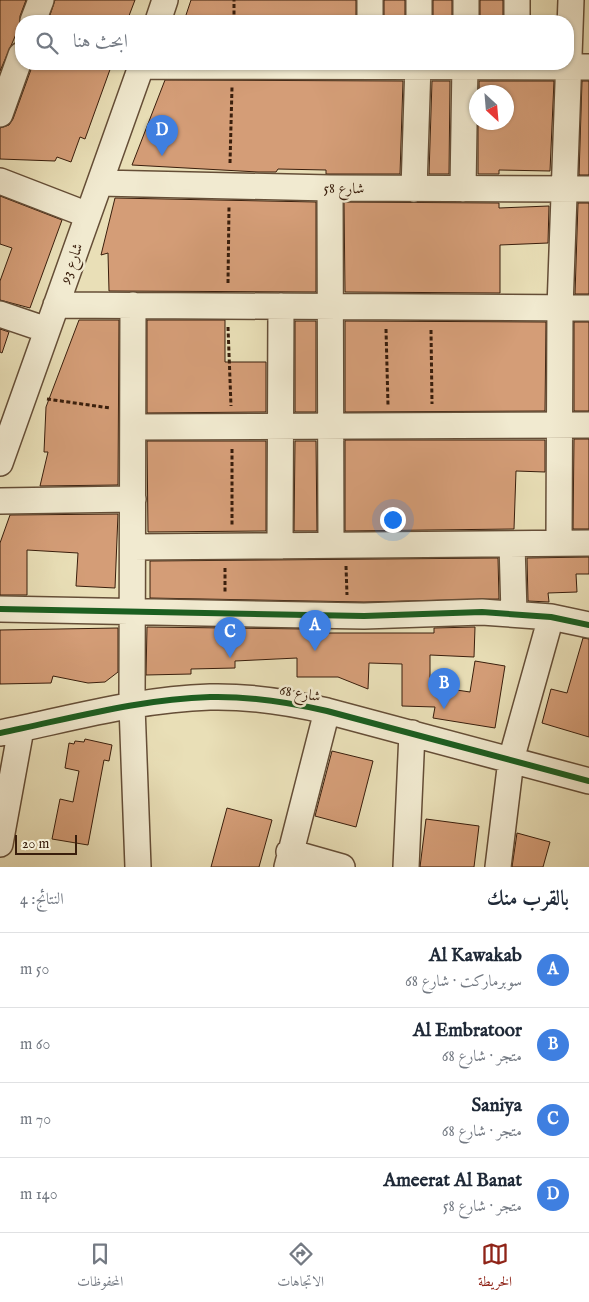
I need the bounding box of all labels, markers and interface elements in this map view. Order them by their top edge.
search box [15,15,574,70]
icon: search [33,29,61,57]
text: ابحث هنا [73,30,128,54]
north arrow [469,85,514,130]
pin: D [146,115,178,156]
street label: شارع 58 [323,179,364,201]
street label: شارع 93 [55,240,90,288]
your location [380,507,406,533]
pin: A [299,610,331,651]
pin: C [214,617,246,658]
pin: B [428,668,460,709]
street label: شارع 68 [277,681,322,709]
scale bar [15,832,78,855]
text: 20 m [22,835,49,853]
text: بالقرب منك [487,886,569,913]
text: النتائج: 4 [20,890,64,910]
text: Al Kawakab [429,944,522,968]
text: 50 m [20,960,49,980]
text: A [548,960,558,980]
text: سوبرماركت · شارع 68 [405,972,522,992]
text: Al Embratoor [413,1019,522,1043]
text: 60 m [20,1035,50,1055]
text: B [548,1035,558,1055]
text: متجر · شارع 68 [442,1047,522,1067]
text: Saniya [472,1094,522,1118]
text: 70 m [20,1110,51,1130]
text: C [547,1110,559,1130]
text: متجر · شارع 68 [442,1122,522,1142]
text: Ameerat Al Banat [383,1169,522,1193]
text: 140 m [20,1185,58,1205]
text: D [547,1185,559,1205]
text: متجر · شارع 58 [443,1197,522,1217]
tab: المحفوظات [77,1240,123,1295]
tab: الاتجاهات [277,1240,324,1295]
tab: الخريطة [478,1240,512,1295]

